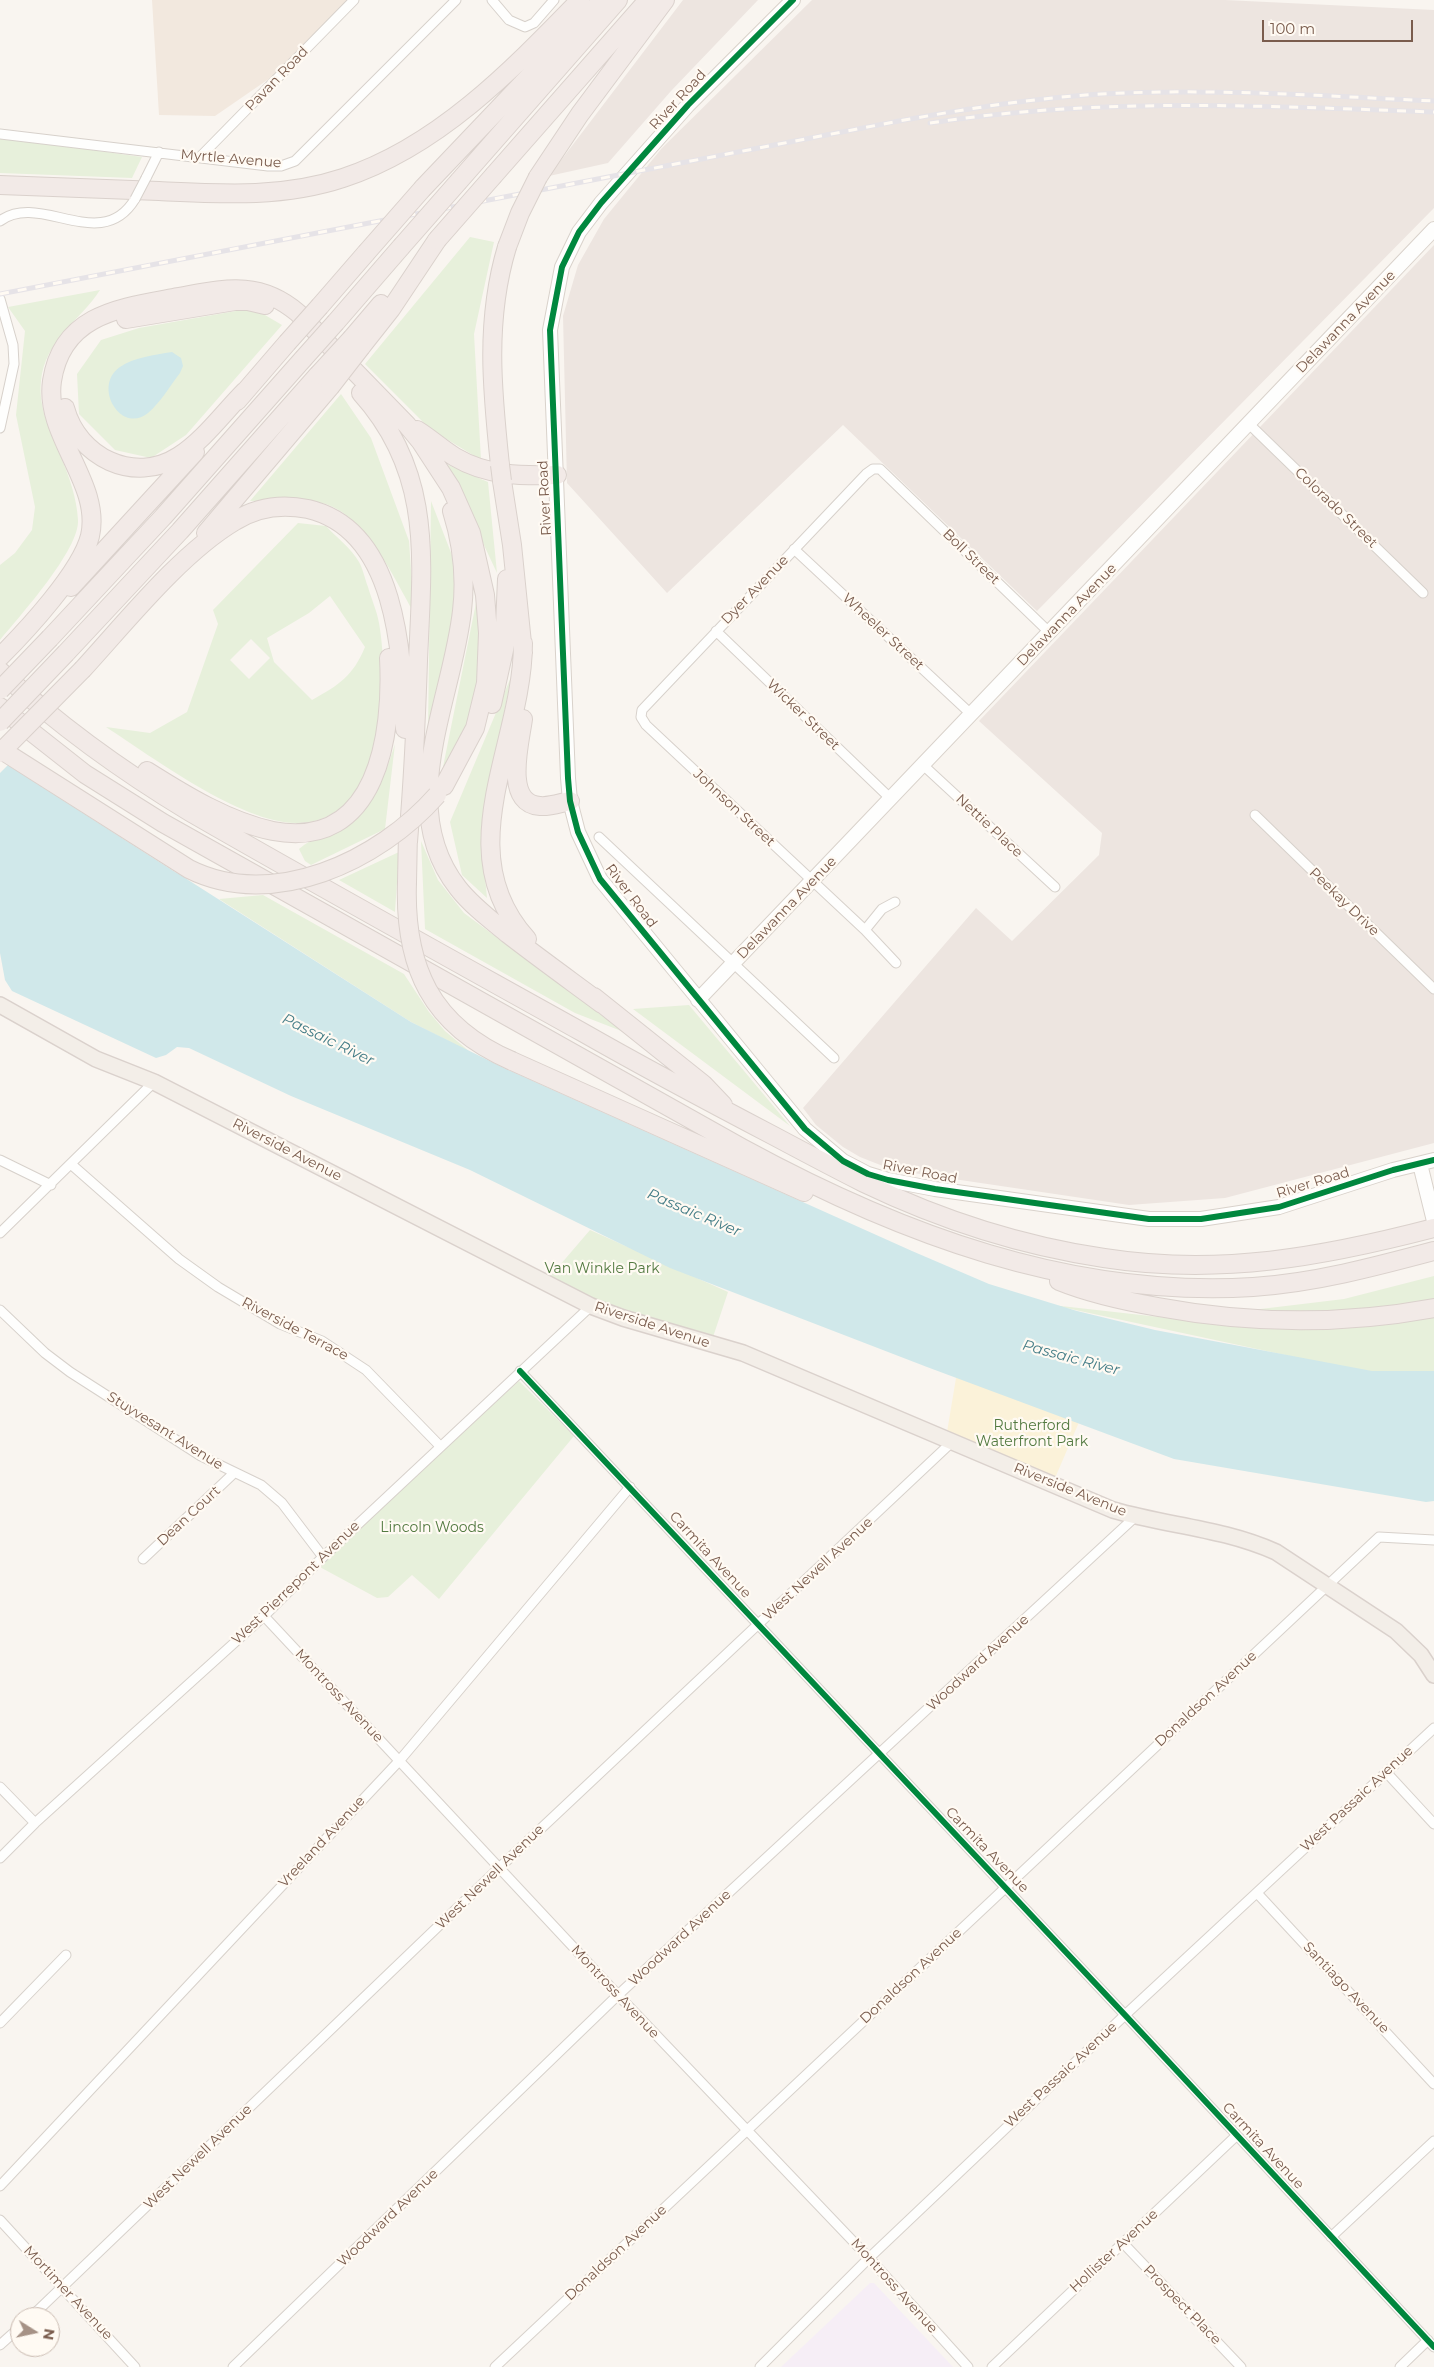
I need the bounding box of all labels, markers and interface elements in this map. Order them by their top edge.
scale bar [1264,10,1415,42]
text: 100 m [1270,19,1315,38]
street label: Pavan Road [242,43,312,115]
street label: River Road [646,67,710,133]
street label: Myrtle Avenue [180,146,282,172]
street label: Delawanna Avenue [1293,267,1399,377]
street label: River Road [535,460,555,536]
street label: Colorado Street [1291,464,1381,552]
street label: Boll Street [939,526,1003,588]
street label: Dyer Avenue [718,552,792,628]
street label: Delawanna Avenue [1014,560,1120,670]
street label: Wheeler Street [839,590,927,674]
street label: Wicker Street [763,676,843,754]
street label: Johnson Street [690,766,778,850]
street label: Nettie Place [952,791,1026,861]
street label: Delawanna Avenue [734,853,840,963]
street label: River Road [602,861,660,931]
street label: Peekay Drive [1305,864,1383,940]
water label: Passaic River [279,1010,377,1070]
street label: Riverside Avenue [230,1115,344,1185]
street label: River Road [881,1157,959,1187]
street label: River Road [1274,1164,1352,1202]
water label: Passaic River [645,1185,743,1241]
park label: Van Winkle Park [544,1261,660,1277]
street label: Riverside Terrace [239,1294,351,1364]
street label: Riverside Avenue [592,1298,712,1352]
water label: Passaic River [1020,1336,1122,1380]
street label: Stuyvesant Avenue [104,1388,226,1474]
park label: Rutherford Waterfront Park [976,1418,1088,1450]
street label: Riverside Avenue [1011,1460,1129,1520]
street label: Dean Court [154,1482,224,1550]
street label: Carmita Avenue [666,1508,754,1602]
street label: West Newell Avenue [760,1514,876,1624]
street label: West Pierrepont Avenue [229,1518,363,1648]
park label: Lincoln Woods [380,1520,484,1536]
street label: Woodward Avenue [923,1611,1033,1715]
street label: Montross Avenue [291,1646,387,1746]
street label: Donaldson Avenue [1152,1648,1260,1750]
street label: West Passaic Avenue [1297,1743,1417,1855]
street label: Vreeland Avenue [275,1793,369,1891]
street label: Carmita Avenue [942,1804,1032,1896]
street label: West Newell Avenue [432,1821,548,1933]
street label: Woodward Avenue [625,1886,735,1990]
street label: Donaldson Avenue [857,1925,965,2027]
street label: Santiago Avenue [1299,1939,1393,2037]
street label: Montross Avenue [567,1942,663,2042]
street label: West Passaic Avenue [1001,2019,1121,2131]
street label: Carmita Avenue [1219,2099,1307,2193]
street label: West Newell Avenue [140,2101,256,2213]
street label: Woodward Avenue [334,2166,442,2270]
street label: Donaldson Avenue [562,2202,670,2304]
street label: Hollister Avenue [1066,2206,1162,2296]
street label: Montross Avenue [847,2235,941,2337]
street label: Mortimer Avenue [20,2242,116,2344]
street label: Prospect Place [1140,2262,1224,2348]
north arrow [10,2307,60,2357]
text: N [39,2327,59,2342]

